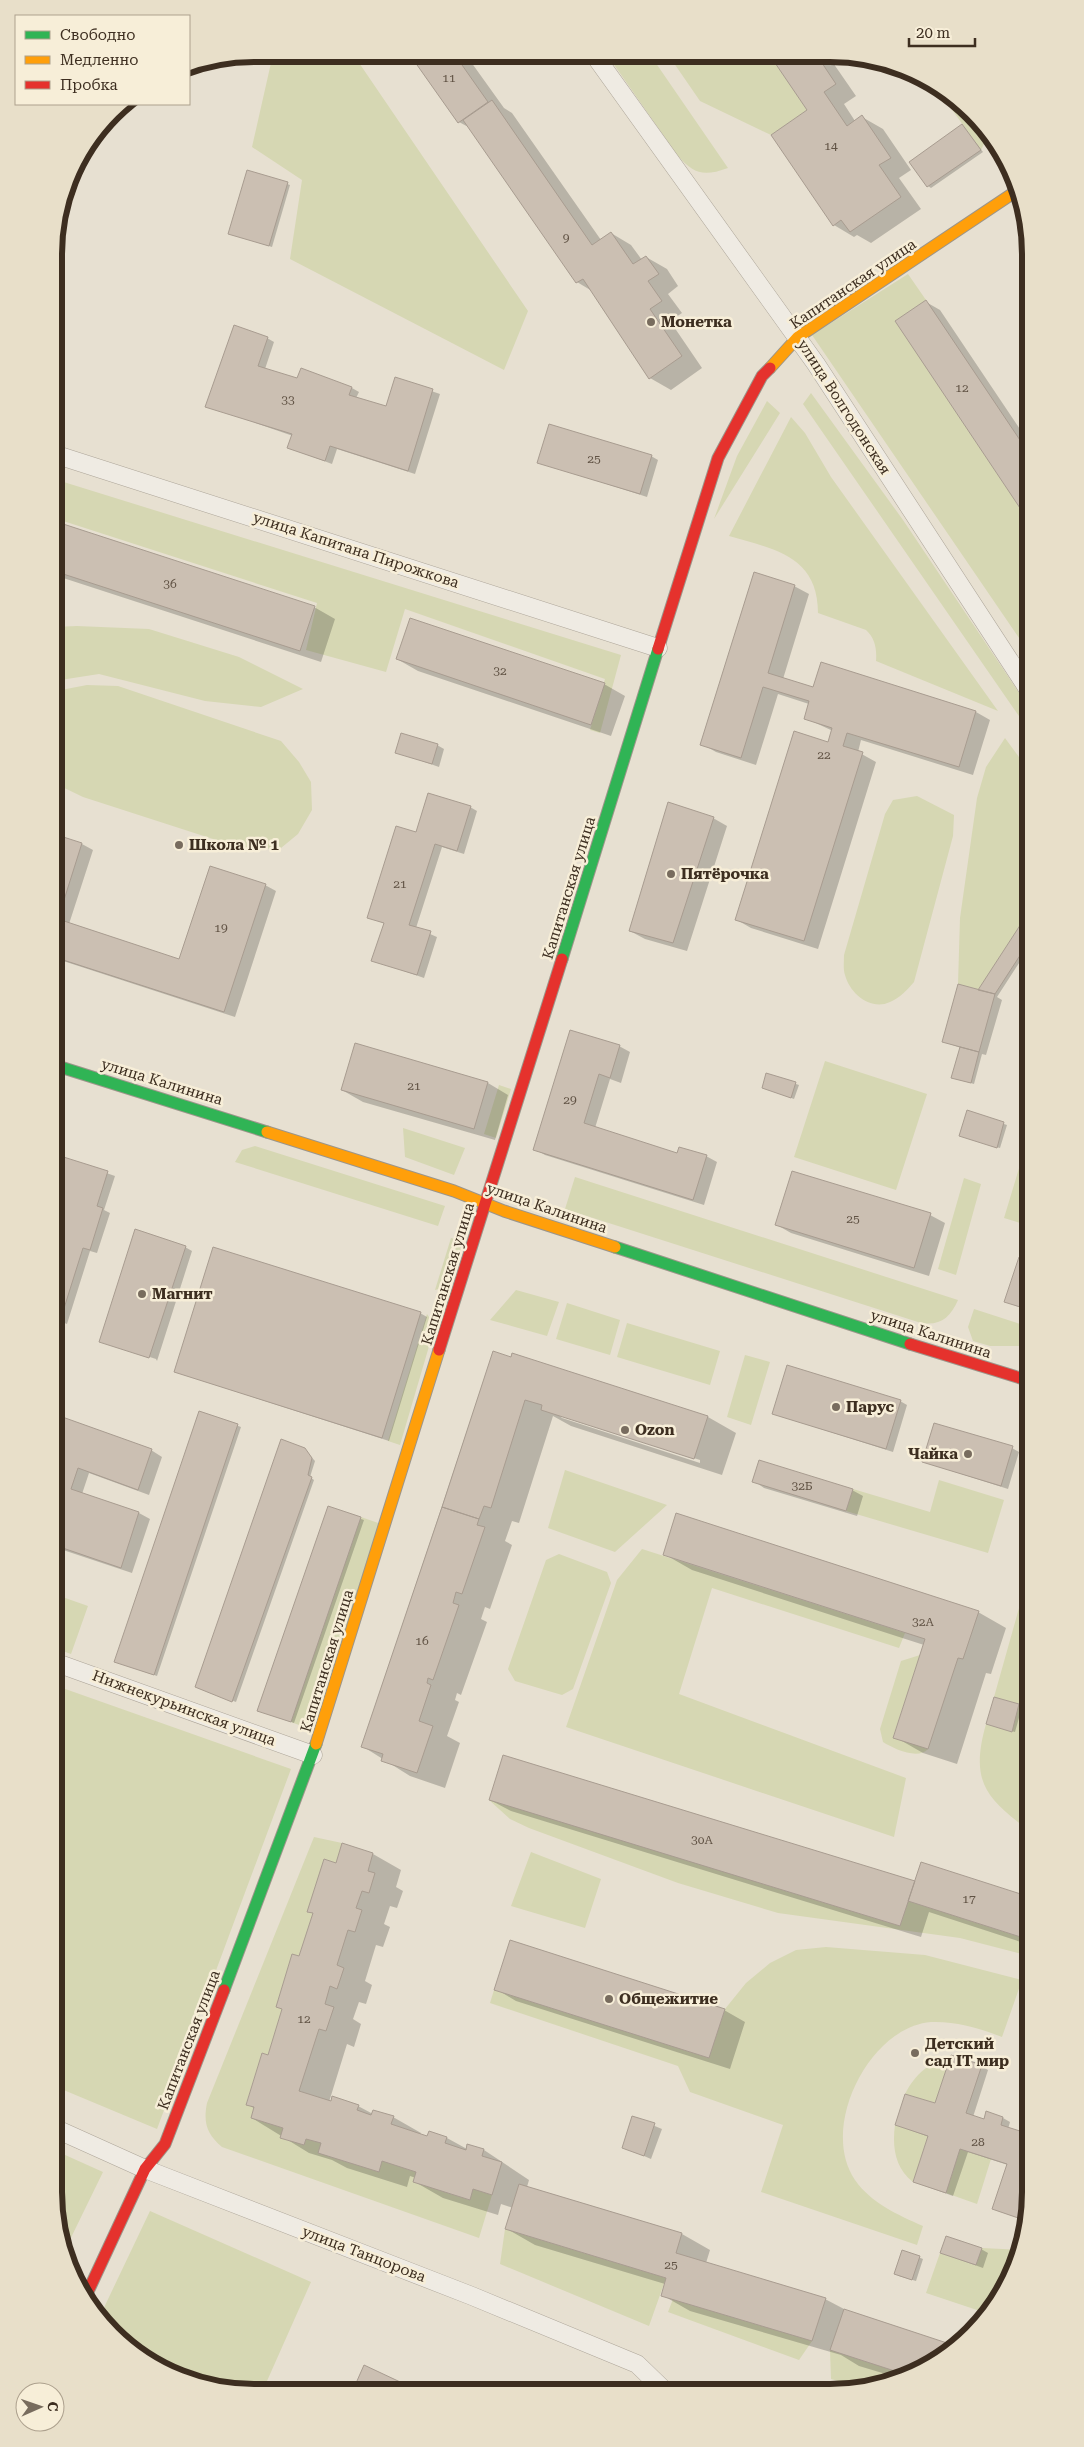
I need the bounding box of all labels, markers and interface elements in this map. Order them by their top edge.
legend [15,15,190,105]
scale bar [909,15,975,47]
text: 20 m [916,24,951,42]
text: Свободно [60,26,135,44]
text: Медленно [60,51,139,69]
house number: 11 [442,71,456,85]
text: Пробка [60,76,118,94]
house number: 14 [824,139,838,153]
house number: 9 [563,231,570,245]
street label: Капитанская улица [787,235,919,333]
place label: Монетка [661,313,732,331]
marker: Монетка [645,316,657,328]
street label: улица Волгодонская [794,336,894,478]
house number: 12 [955,381,969,395]
house number: 33 [281,393,295,407]
house number: 25 [587,452,601,466]
street label: улица Капитана Пирожкова [251,508,461,592]
house number: 36 [163,577,177,591]
house number: 32 [493,664,507,678]
house number: 22 [817,748,831,762]
street label: Капитанская улица [539,814,599,962]
place label: Школа № 1 [189,836,279,854]
marker: Школа № 1 [173,839,185,851]
place label: Пятёрочка [681,865,769,883]
marker: Пятёрочка [665,868,677,880]
house number: 21 [393,877,407,891]
house number: 19 [214,921,228,935]
street label: улица Калинина [99,1055,225,1109]
house number: 21 [407,1079,421,1093]
house number: 29 [563,1093,577,1107]
street label: улица Калинина [485,1179,609,1237]
street label: Капитанская улица [418,1200,478,1348]
house number: 25 [846,1212,860,1226]
place label: Магнит [152,1285,213,1303]
marker: Магнит [136,1288,148,1300]
street label: улица Калинина [868,1306,994,1362]
place label: Парус [846,1398,895,1416]
marker: Парус [830,1401,842,1413]
place label: Ozon [635,1421,675,1439]
marker: Ozon [619,1424,631,1436]
place label: Чайка [908,1445,958,1463]
marker: Чайка [962,1448,974,1460]
house number: 32Б [791,1479,813,1493]
street label: Капитанская улица [297,1587,357,1735]
house number: 32А [912,1615,935,1629]
house number: 16 [415,1634,429,1648]
street label: Нижнекурьинская улица [90,1666,278,1750]
house number: 30А [691,1833,714,1847]
house number: 17 [962,1892,976,1906]
street label: Капитанская улица [154,1968,224,2112]
place label: Общежитие [619,1990,718,2008]
marker: Общежитие [603,1993,615,2005]
house number: 12 [297,2012,311,2026]
place label: Детский сад IT мир [925,2035,1009,2070]
marker: Детский сад IT мир [909,2047,921,2059]
house number: 28 [971,2135,985,2149]
street label: улица Танцорова [300,2222,428,2286]
house number: 25 [664,2258,678,2272]
north arrow [15,2382,65,2432]
text: С [45,2401,61,2412]

